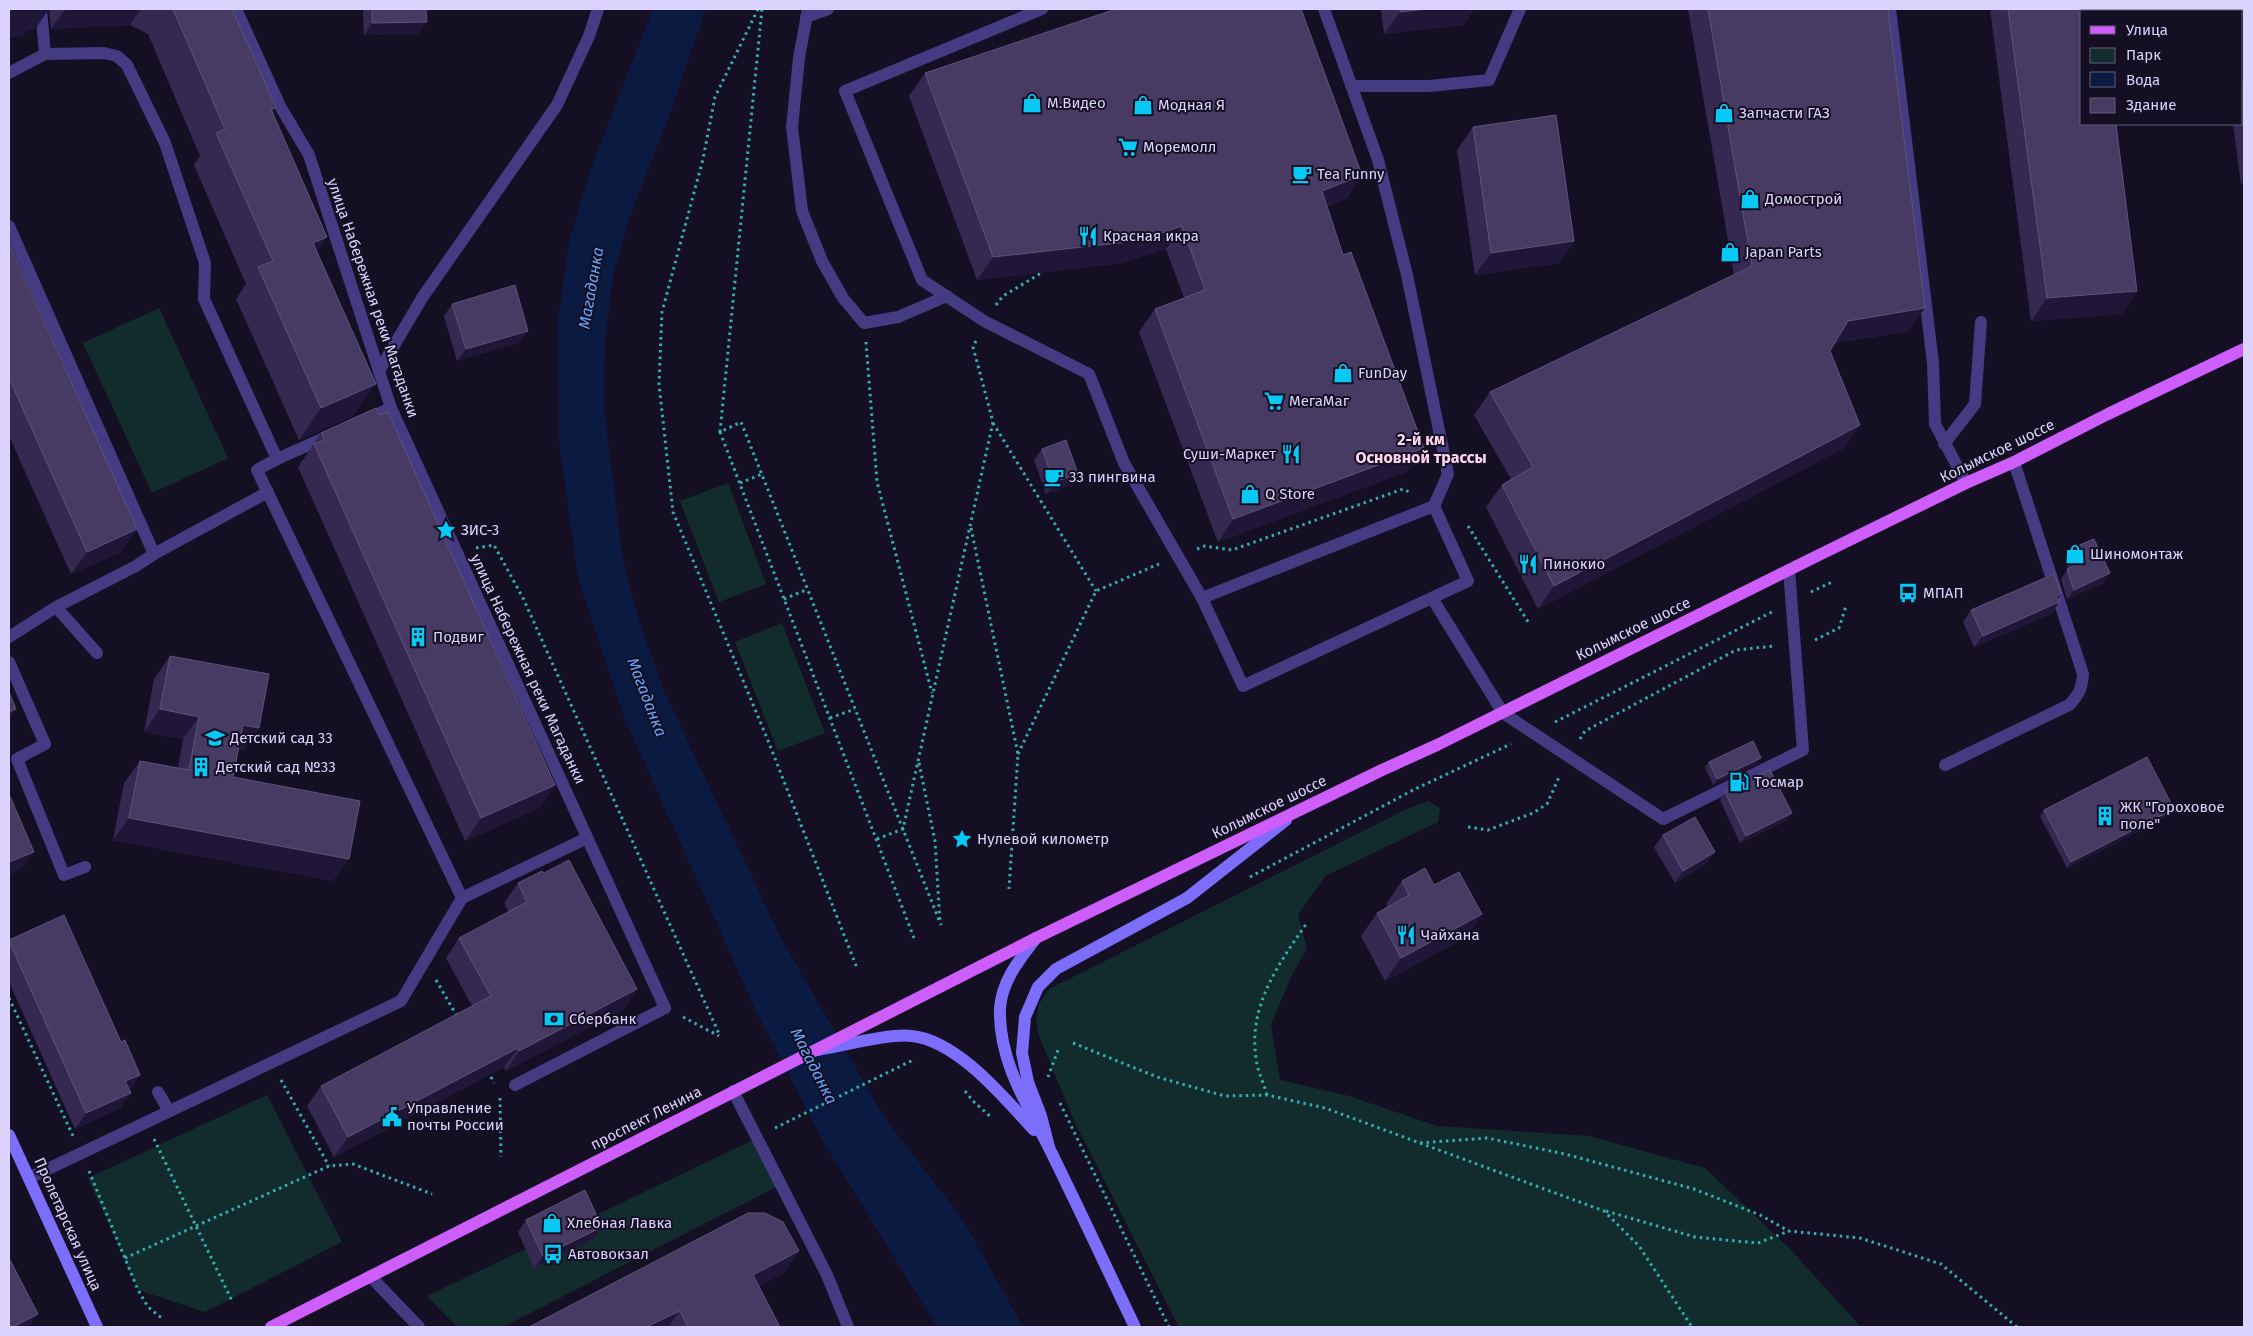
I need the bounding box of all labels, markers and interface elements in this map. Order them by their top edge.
legend [2080,10,2243,125]
text: Улица [2126,21,2168,39]
text: Парк [2126,46,2161,64]
text: Вода [2126,71,2160,89]
shop icon: М.Видео [1021,92,1043,114]
place label: М.Видео [1047,94,1106,112]
shop icon: Модная Я [1132,94,1154,116]
place label: Модная Я [1158,96,1225,114]
text: Здание [2126,96,2176,114]
shop icon: Запчасти ГАЗ [1713,102,1735,124]
place label: Запчасти ГАЗ [1739,104,1830,122]
supermarket icon: Моремолл [1117,136,1139,158]
place label: Моремолл [1143,138,1216,156]
cafe icon: Tea Funny [1291,163,1313,185]
place label: Tea Funny [1317,165,1385,183]
street label: улица Набережная реки Магаданки [323,176,423,420]
shop icon: Домострой [1739,188,1761,210]
place label: Домострой [1764,190,1842,208]
restaurant icon: Красная икра [1077,225,1099,247]
place label: Красная икра [1103,227,1199,245]
shop icon: Japan Parts [1719,241,1741,263]
place label: Japan Parts [1745,243,1822,261]
water label: Магаданка [574,246,608,330]
shop icon: FunDay [1332,362,1354,384]
place label: FunDay [1358,364,1408,382]
supermarket icon: МегаМаг [1263,390,1285,412]
place label: МегаМаг [1289,392,1350,410]
street label: Колымское шоссе [1937,415,2057,487]
district label: 2-й км Основной трассы [1355,430,1487,467]
restaurant icon: Суши-Маркет [1280,443,1302,465]
place label: Суши-Маркет [1183,445,1276,463]
cafe icon: 33 пингвина [1043,466,1065,488]
place label: 33 пингвина [1069,468,1156,486]
shop icon: Q Store [1239,483,1261,505]
place label: Q Store [1265,485,1315,503]
place icon: ЗИС-3 [435,519,457,541]
place label: ЗИС-3 [461,521,499,539]
shop icon: Шиномонтаж [2064,543,2086,565]
place label: Шиномонтаж [2090,545,2184,563]
street label: улица Набережная реки Магаданки [467,551,589,787]
restaurant icon: Пинокио [1517,553,1539,575]
place label: Пинокио [1543,555,1605,573]
bus stop icon: МПАП [1897,582,1919,604]
place label: МПАП [1923,584,1964,602]
street label: Колымское шоссе [1573,593,1693,665]
building icon: Подвиг [407,626,429,648]
place label: Подвиг [433,628,485,646]
water label: Магаданка [623,655,671,739]
school or university icon: Детский сад 33 [204,727,226,749]
place label: Детский сад 33 [229,729,333,747]
building icon: Детский сад №33 [190,756,212,778]
place label: Детский сад №33 [215,758,336,776]
street label: Колымское шоссе [1209,771,1329,843]
fuel station icon: Тосмар [1728,771,1750,793]
place label: Тосмар [1754,773,1804,791]
place label: ЖК "Гороховое поле" [2120,798,2225,833]
building icon: ЖК "Гороховое поле" [2094,805,2116,827]
place icon: Нулевой километр [951,828,973,850]
place label: Нулевой километр [977,830,1109,848]
restaurant icon: Чайхана [1395,924,1417,946]
place label: Чайхана [1421,926,1480,944]
bank icon: Сбербанк [543,1008,565,1030]
place label: Сбербанк [569,1010,637,1028]
water label: Магаданка [787,1025,841,1107]
street label: проспект Ленина [587,1082,705,1154]
place label: Управление почты России [407,1099,504,1134]
public building icon: Управление почты России [381,1106,403,1128]
street label: Пролетарская улица [30,1154,106,1294]
shop icon: Хлебная Лавка [541,1212,563,1234]
place label: Хлебная Лавка [567,1214,672,1232]
bus stop icon: Автовокзал [542,1243,564,1265]
place label: Автовокзал [568,1245,649,1263]

